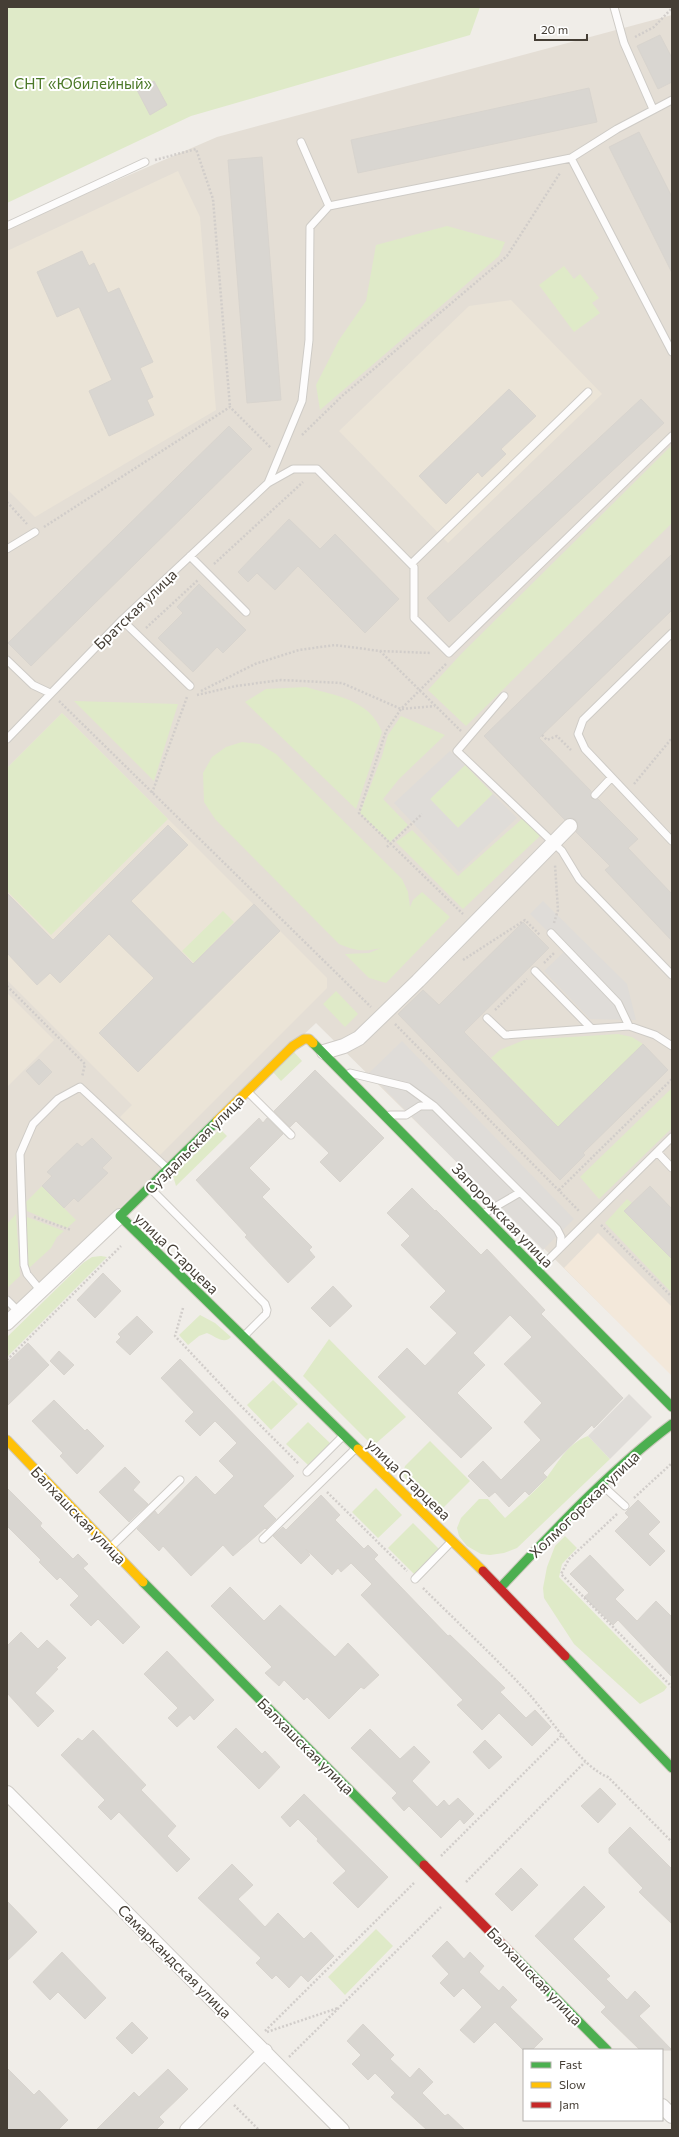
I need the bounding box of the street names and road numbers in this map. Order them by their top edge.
street label: Братская улица [90,565,180,653]
street label: Суздальская улица [141,1091,247,1197]
street label: Запорожская улица [449,1159,557,1271]
street label: улица Старцева [131,1208,223,1298]
street label: улица Старцева [363,1434,455,1524]
street label: Холмогорская улица [525,1447,643,1561]
street label: Балхашская улица [28,1462,130,1568]
street label: Балхашская улица [254,1694,358,1798]
street label: Самаркандская улица [114,1900,236,2022]
street label: Балхашская улица [484,1923,586,2029]

